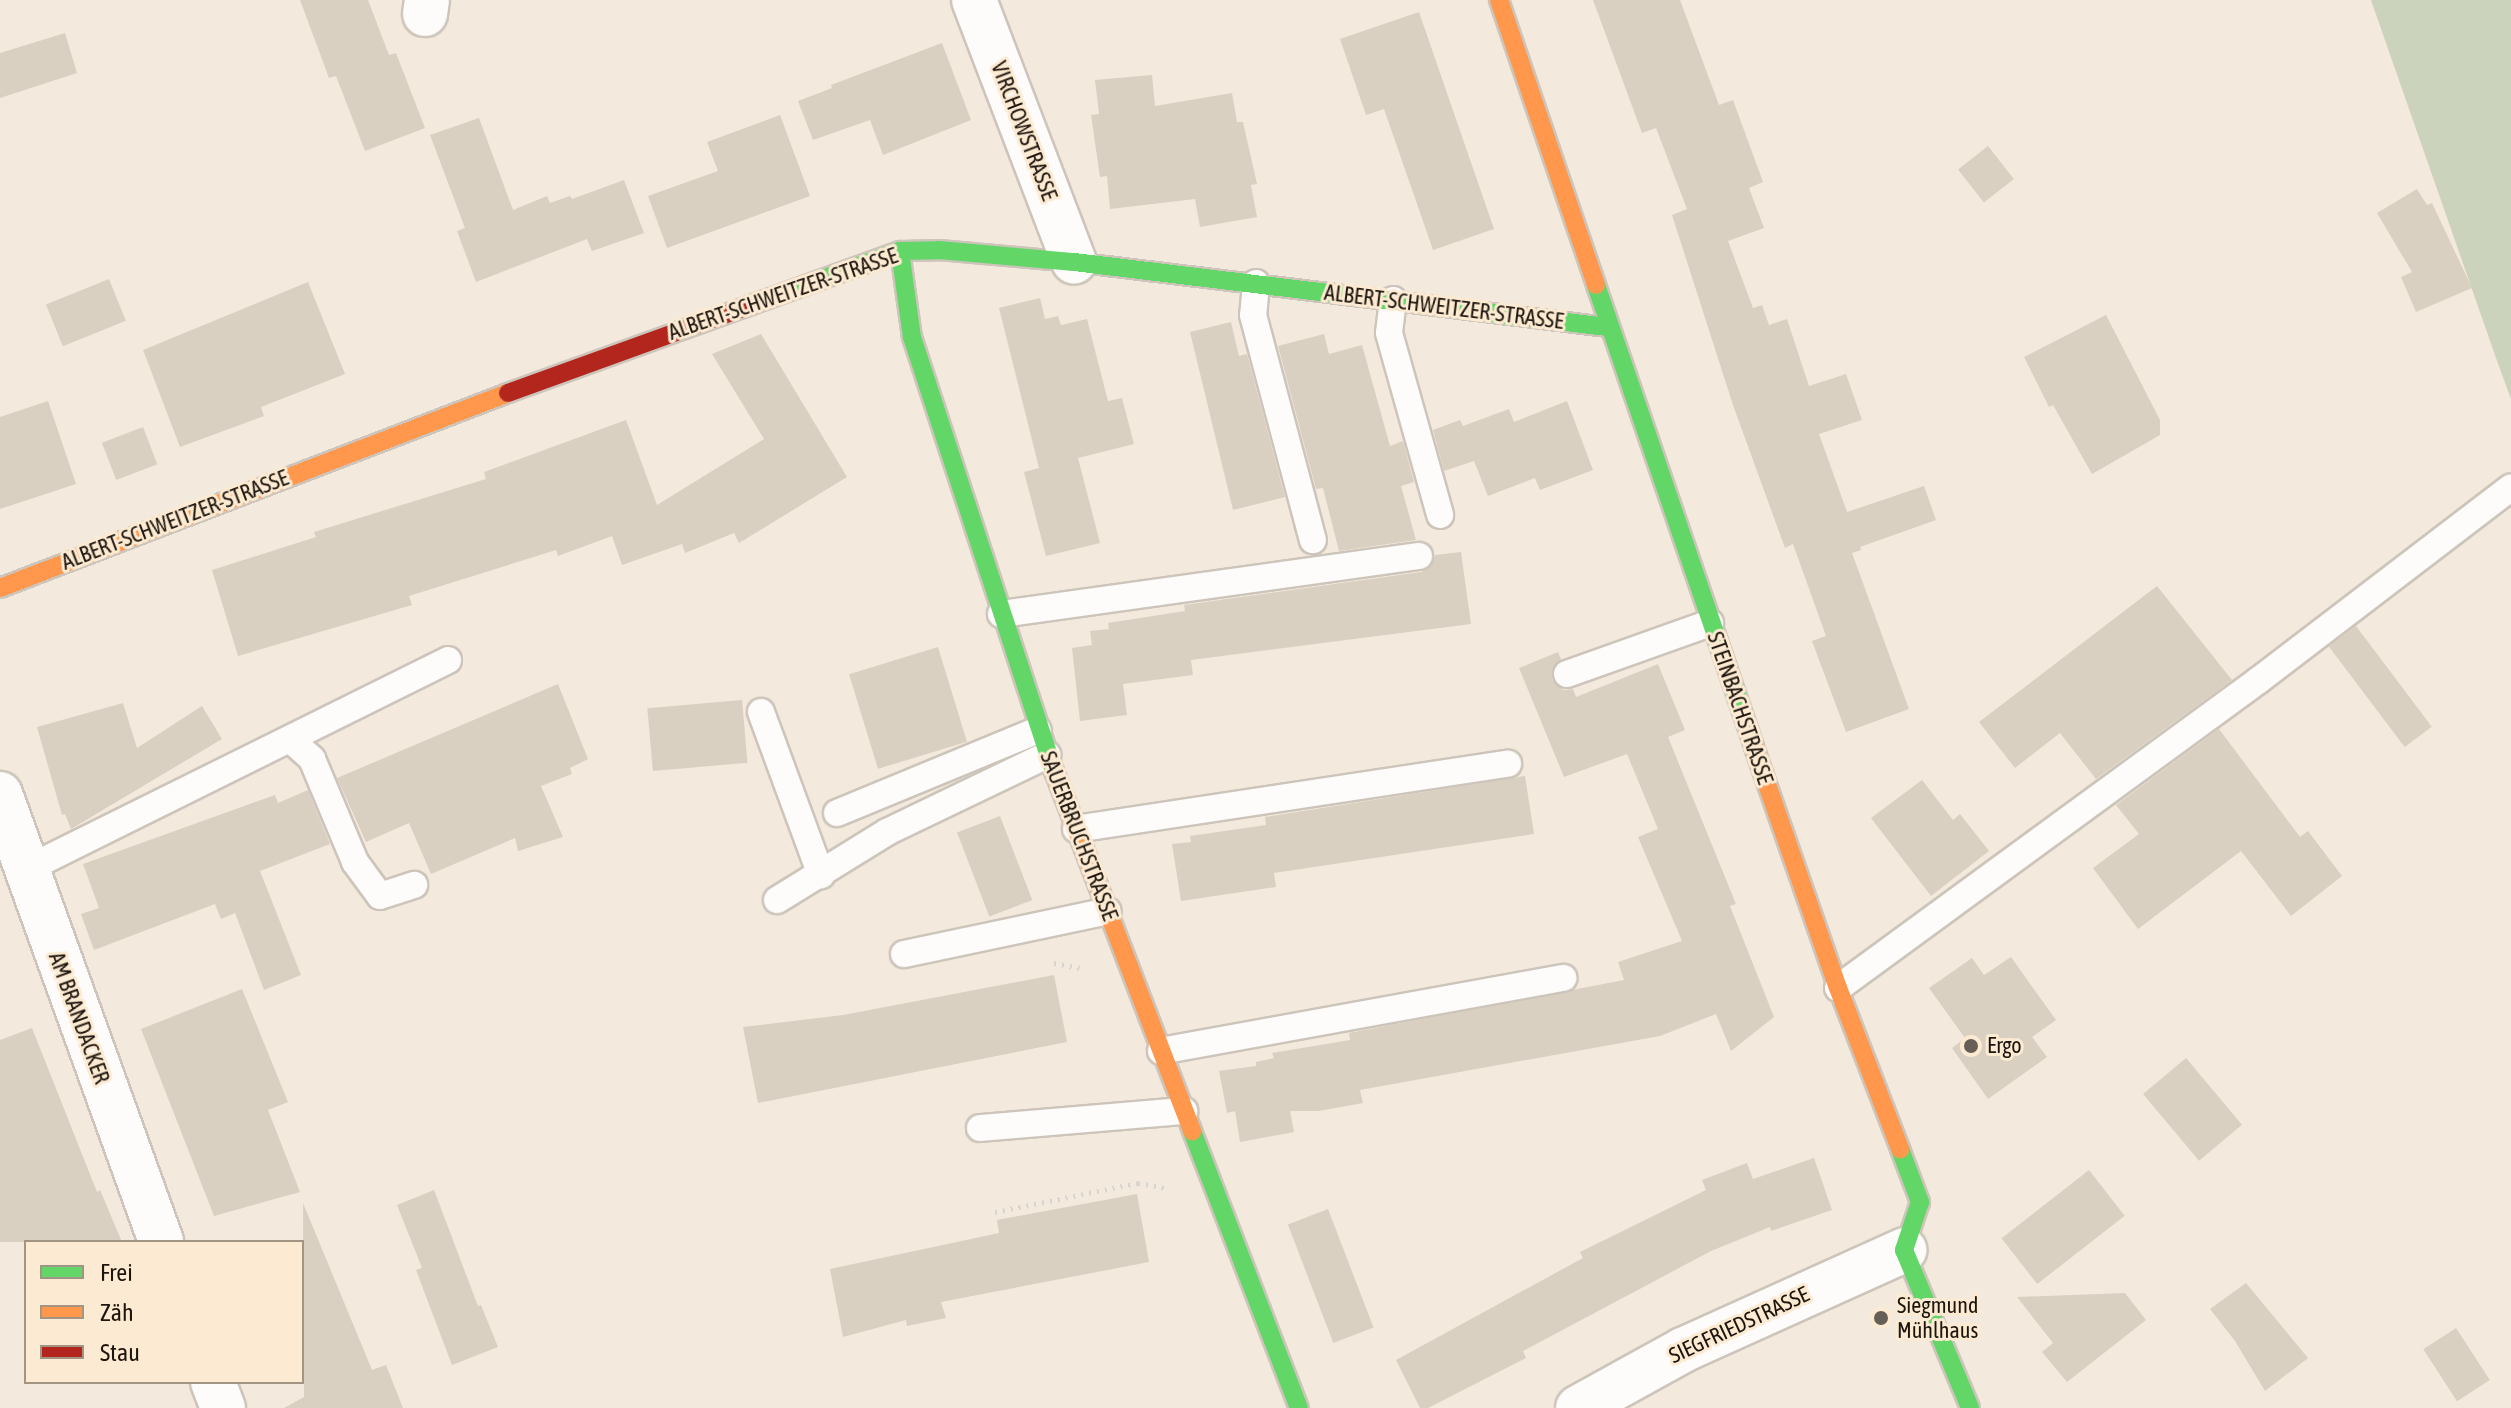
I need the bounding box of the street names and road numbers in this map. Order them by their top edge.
street label: VIRCHOWSTRASSE [985,58,1063,204]
street label: ALBERT-SCHWEITZER-STRASSE [665,242,901,346]
street label: ALBERT-SCHWEITZER-STRASSE [1323,279,1565,335]
street label: ALBERT-SCHWEITZER-STRASSE [58,464,292,576]
street label: STEINBACHSTRASSE [1702,628,1778,788]
street label: SAUERBRUCHSTRASSE [1035,748,1123,924]
street label: AM BRANDACKER [43,949,115,1087]
street label: SIEGFRIEDSTRASSE [1665,1281,1813,1369]

